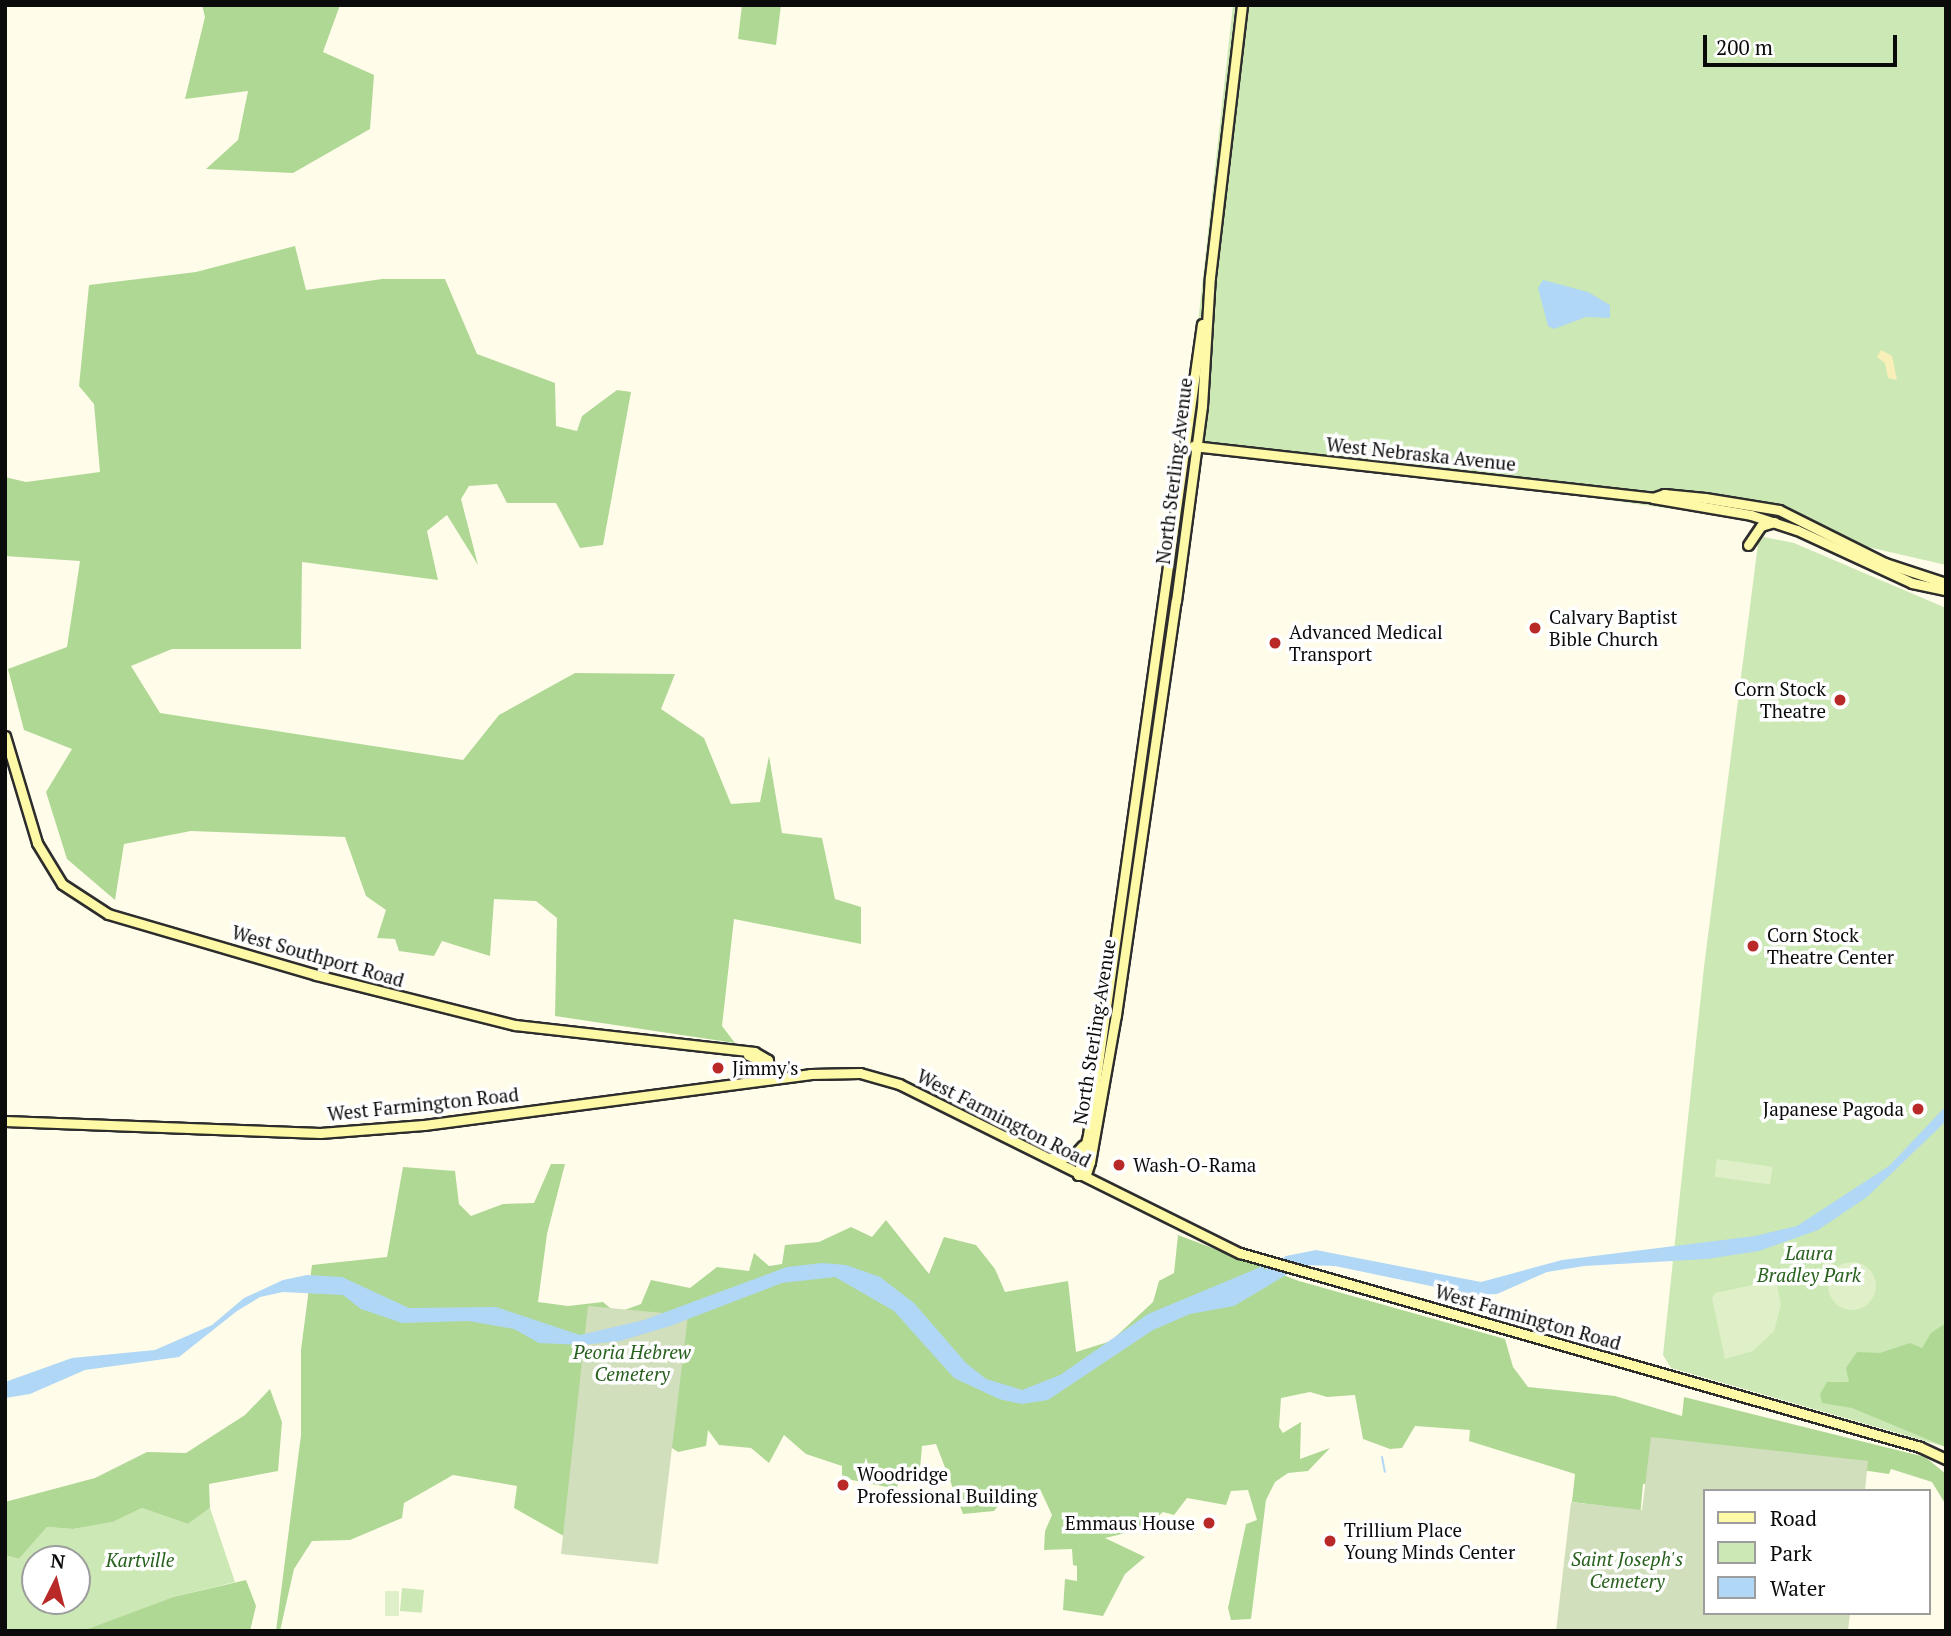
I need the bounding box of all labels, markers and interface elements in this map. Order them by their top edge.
scale bar [1706,21,1900,65]
text: 200 m [1716,33,1773,61]
street label: North Sterling Avenue [1151,376,1197,566]
street label: West Nebraska Avenue [1325,433,1517,475]
place label: Calvary Baptist Bible Church [1549,606,1677,650]
marker: Calvary Baptist Bible Church [1527,620,1543,636]
place label: Advanced Medical Transport [1289,621,1443,665]
marker: Advanced Medical Transport [1267,635,1283,651]
place label: Corn Stock Theatre [1734,678,1826,722]
marker: Corn Stock Theatre [1832,692,1848,708]
street label: West Southport Road [229,920,407,992]
place label: Corn Stock Theatre Center [1767,924,1894,968]
street label: North Sterling Avenue [1068,937,1120,1127]
marker: Corn Stock Theatre Center [1745,938,1761,954]
place label: Jimmy's [732,1057,798,1079]
marker: Jimmy's [710,1060,726,1076]
street label: West Farmington Road [913,1064,1095,1172]
street label: West Farmington Road [326,1083,520,1125]
place label: Japanese Pagoda [1763,1098,1904,1120]
marker: Japanese Pagoda [1910,1101,1926,1117]
place label: Wash-O-Rama [1133,1154,1256,1176]
marker: Wash-O-Rama [1111,1157,1127,1173]
park label: Laura Bradley Park [1757,1242,1861,1286]
street label: West Farmington Road [1432,1280,1624,1354]
park label: Peoria Hebrew Cemetery [573,1341,691,1385]
place label: Woodridge Professional Building [857,1463,1037,1507]
marker: Woodridge Professional Building [835,1477,851,1493]
legend [1702,1489,1930,1615]
text: Road [1770,1504,1817,1532]
place label: Emmaus House [1065,1512,1195,1534]
marker: Emmaus House [1201,1515,1217,1531]
place label: Trillium Place Young Minds Center [1344,1519,1515,1563]
marker: Trillium Place Young Minds Center [1322,1533,1338,1549]
text: Park [1770,1539,1812,1567]
north arrow [21,1545,91,1615]
text: N [50,1547,67,1574]
park label: Saint Joseph's Cemetery [1571,1548,1683,1592]
park label: Kartville [106,1549,174,1571]
text: Water [1770,1574,1825,1602]

